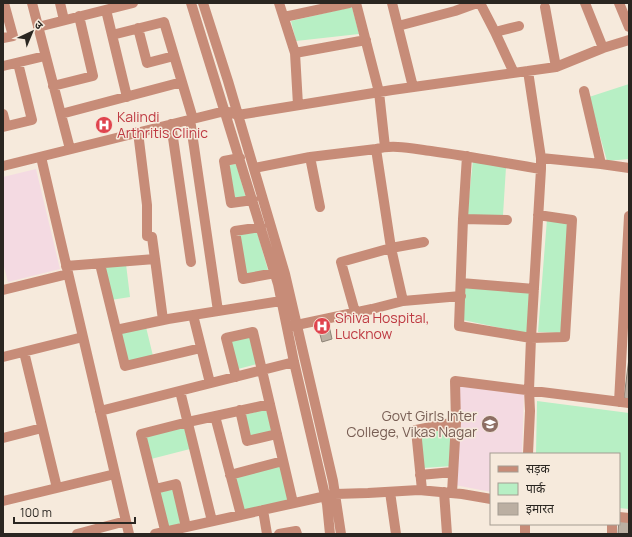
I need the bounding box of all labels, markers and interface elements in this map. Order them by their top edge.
north arrow [12,12,52,52]
text: उ [32,17,47,32]
place label: Kalindi Arthritis Clinic [117,107,208,142]
hospital icon: Kalindi Arthritis Clinic [94,115,114,135]
place label: Shiva Hospital, Lucknow [335,308,430,343]
hospital icon: Shiva Hospital, Lucknow [312,316,332,336]
place label: Govt Girls Inter College, Vikas Nagar [346,406,477,441]
school or university icon: Govt Girls Inter College, Vikas Nagar [480,414,500,434]
legend [490,453,620,525]
text: सड़क [526,460,551,477]
text: पार्क [526,480,546,497]
scale bar [14,499,135,525]
text: इमारत [526,500,555,517]
text: 100 m [20,504,52,521]

